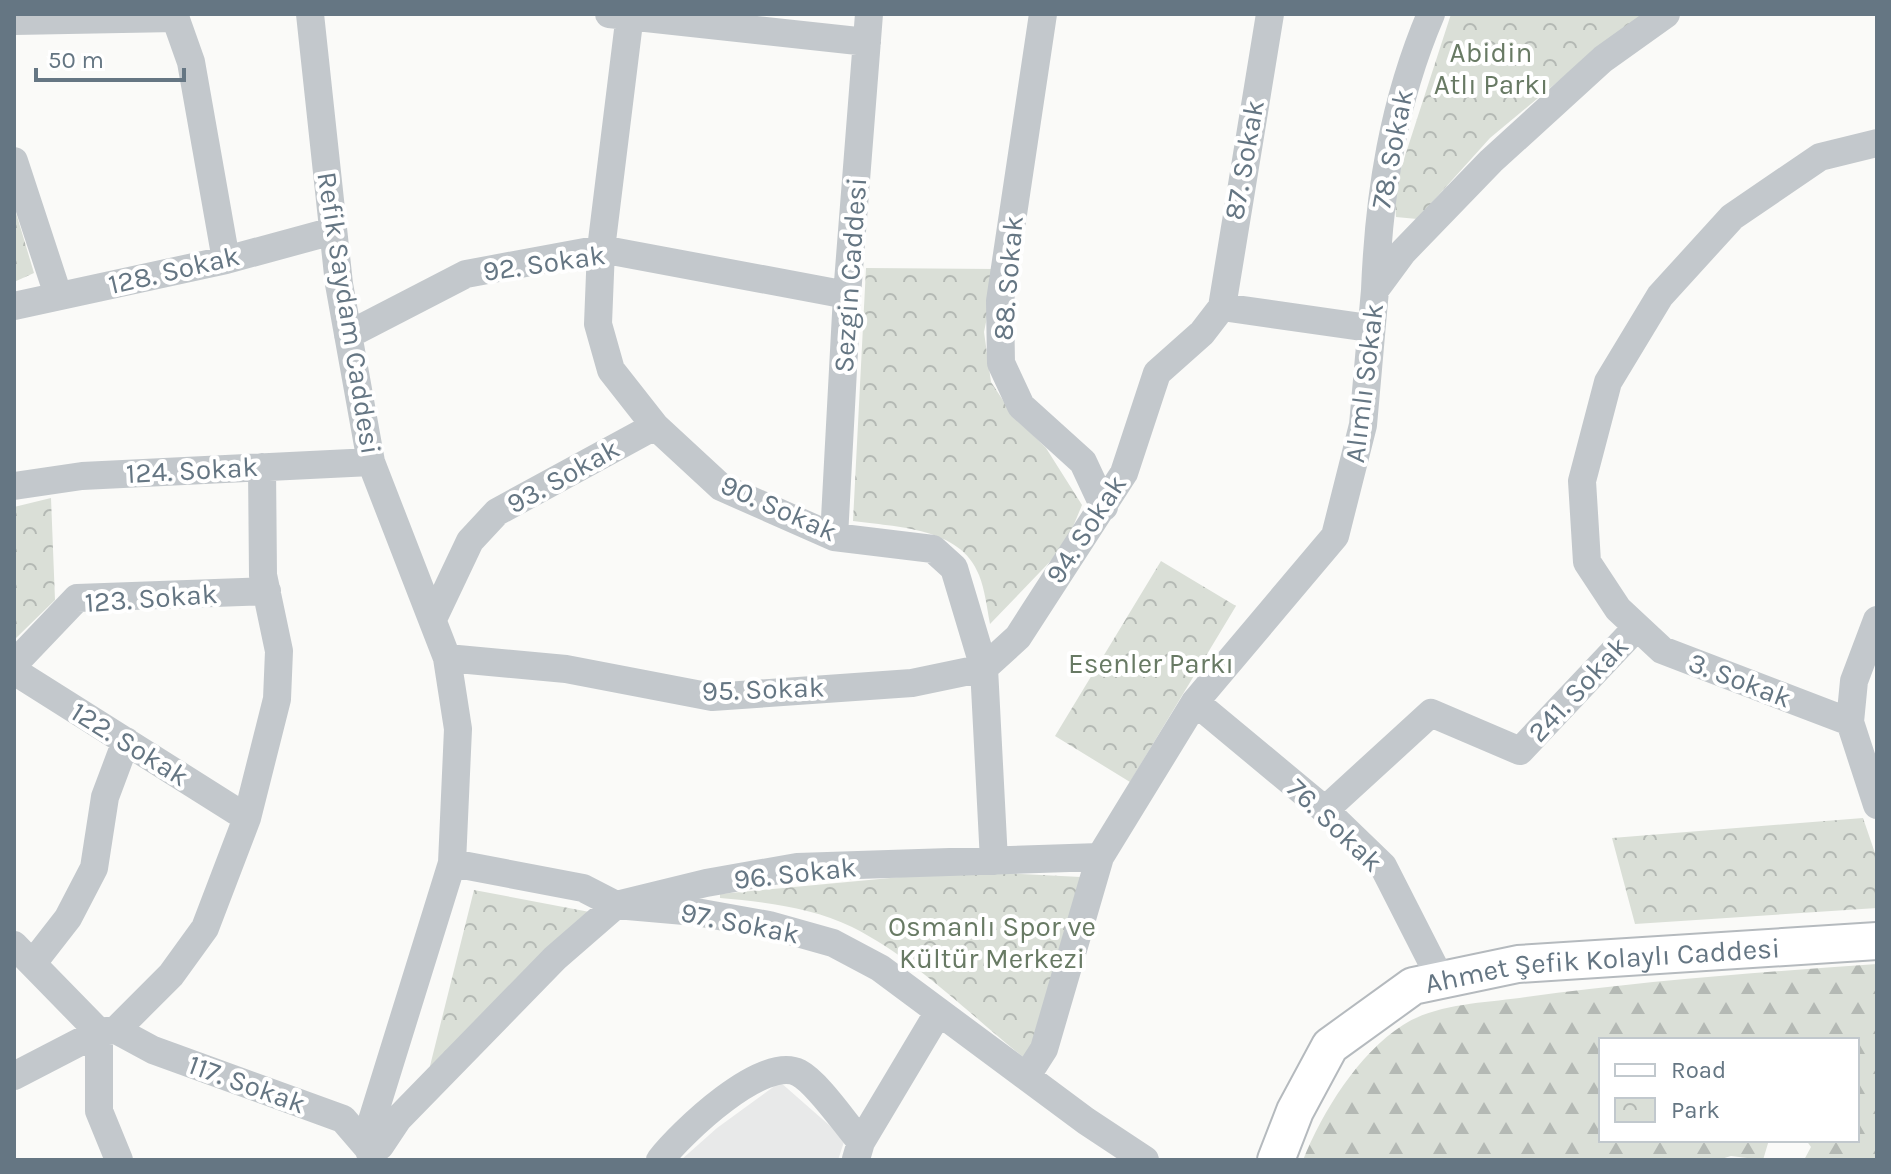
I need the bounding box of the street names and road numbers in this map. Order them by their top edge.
street label: 78. Sokak [1364,86,1420,212]
street label: 87. Sokak [1217,97,1271,223]
street label: Refik Saydam Caddesi [310,170,388,456]
street label: Sezgin Caddesi [827,176,873,374]
street label: 88. Sokak [986,214,1030,342]
street label: 92. Sokak [481,238,607,288]
street label: 128. Sokak [105,239,243,301]
street label: Alımlı Sokak [1338,301,1390,465]
street label: 93. Sokak [501,432,625,520]
street label: 124. Sokak [125,450,259,490]
street label: 90. Sokak [716,468,842,548]
street label: 94. Sokak [1039,469,1133,589]
street label: 123. Sokak [84,577,218,619]
street label: 241. Sokak [1521,629,1635,749]
street label: 3. Sokak [1684,645,1796,715]
street label: 95. Sokak [701,670,825,708]
street label: 122. Sokak [65,695,195,793]
street label: 76. Sokak [1280,771,1390,879]
street label: 96. Sokak [732,850,858,896]
street label: 97. Sokak [678,895,802,951]
street label: Ahmet Şefik Kolaylı Caddesi [1422,931,1781,1000]
street label: 117. Sokak [184,1048,310,1120]

